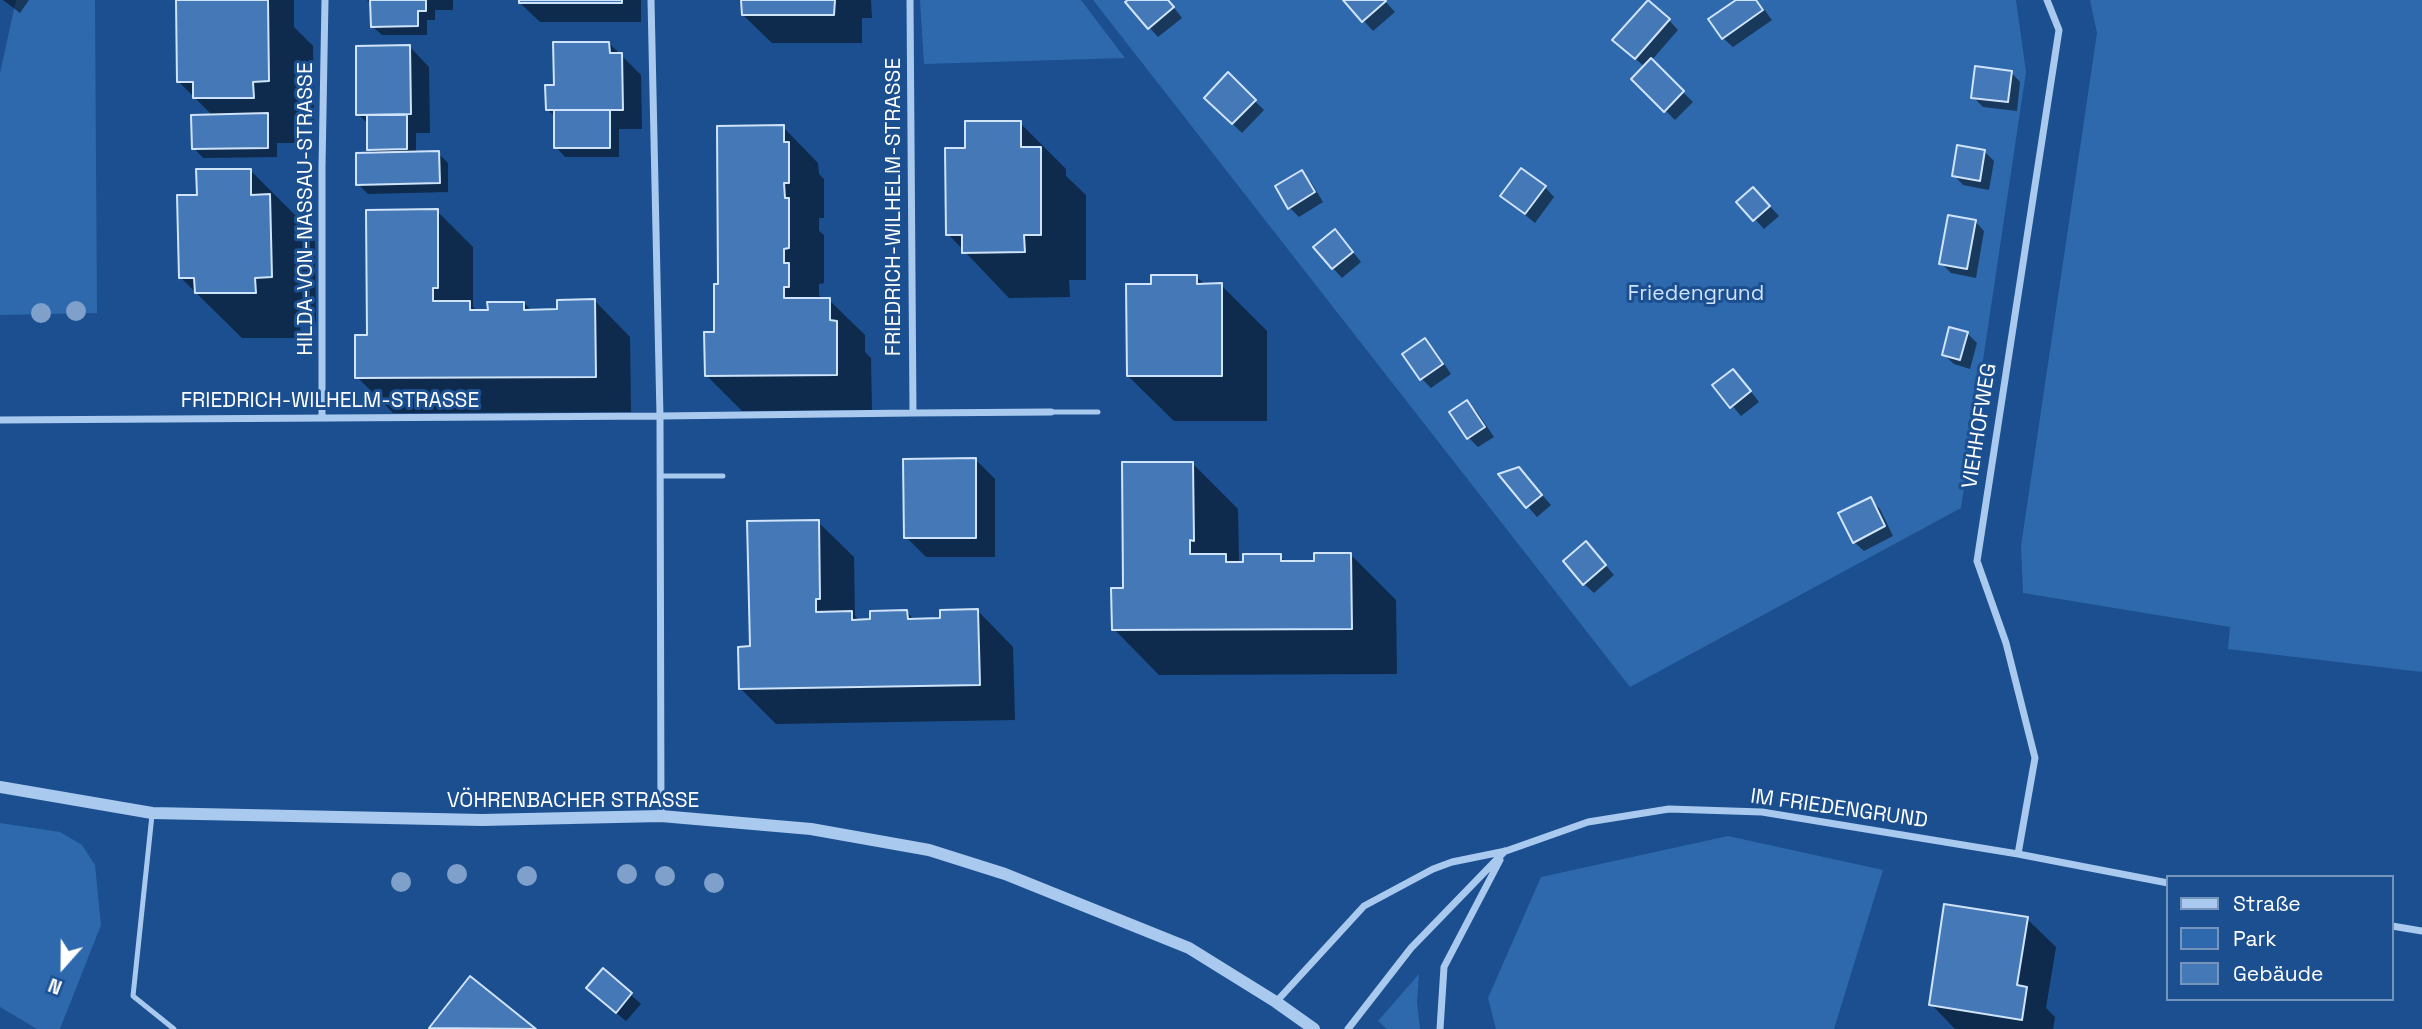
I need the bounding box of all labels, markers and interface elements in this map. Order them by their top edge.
street label: FRIEDRICH-WILHELM-STRASSE [881,58,907,356]
street label: HILDA-VON-NASSAU-STRASSE [293,62,319,356]
park label: Friedengrund [1628,281,1764,307]
street label: VIEHHOFWEG [1958,361,2002,491]
street label: FRIEDRICH-WILHELM-STRASSE [181,388,479,414]
street label: IM FRIEDENGRUND [1749,784,1929,834]
street label: VÖHRENBACHER STRASSE [447,788,699,814]
legend [2166,875,2394,1001]
text: Straße [2233,890,2301,917]
text: Park [2233,925,2277,952]
north arrow [28,931,98,1001]
text: Gebäude [2233,960,2323,987]
text: N [45,972,66,1000]

